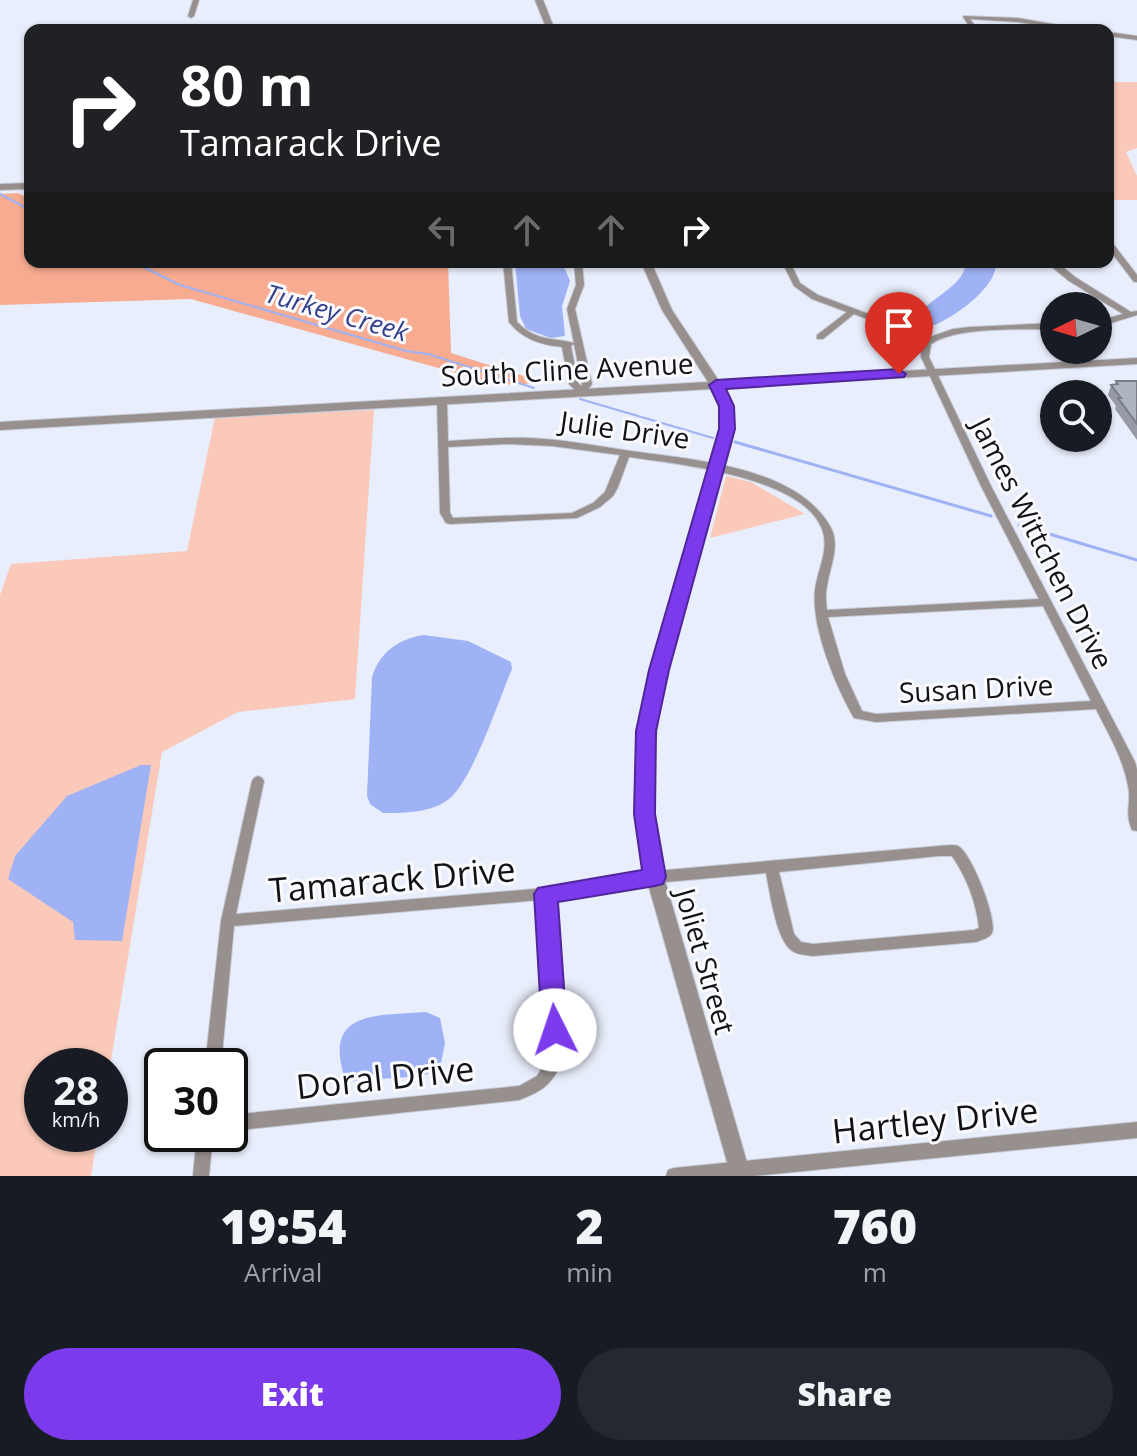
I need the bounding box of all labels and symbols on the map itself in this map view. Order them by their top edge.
water label: Turkey Creek [261,274,414,350]
pin [865,292,933,374]
north arrow [1040,292,1112,364]
street label: South Cline Avenue [440,343,694,395]
street label: Julie Drive [555,401,692,457]
street label: James Wittchen Drive [962,408,1123,675]
street label: Susan Drive [898,665,1054,711]
street label: Tamarack Drive [267,845,517,913]
street label: Joliet Street [666,881,745,1038]
position arrow [513,988,597,1072]
street label: Doral Drive [294,1045,476,1109]
speed limit sign: 30 [144,1048,248,1152]
street label: Hartley Drive [830,1086,1040,1154]

